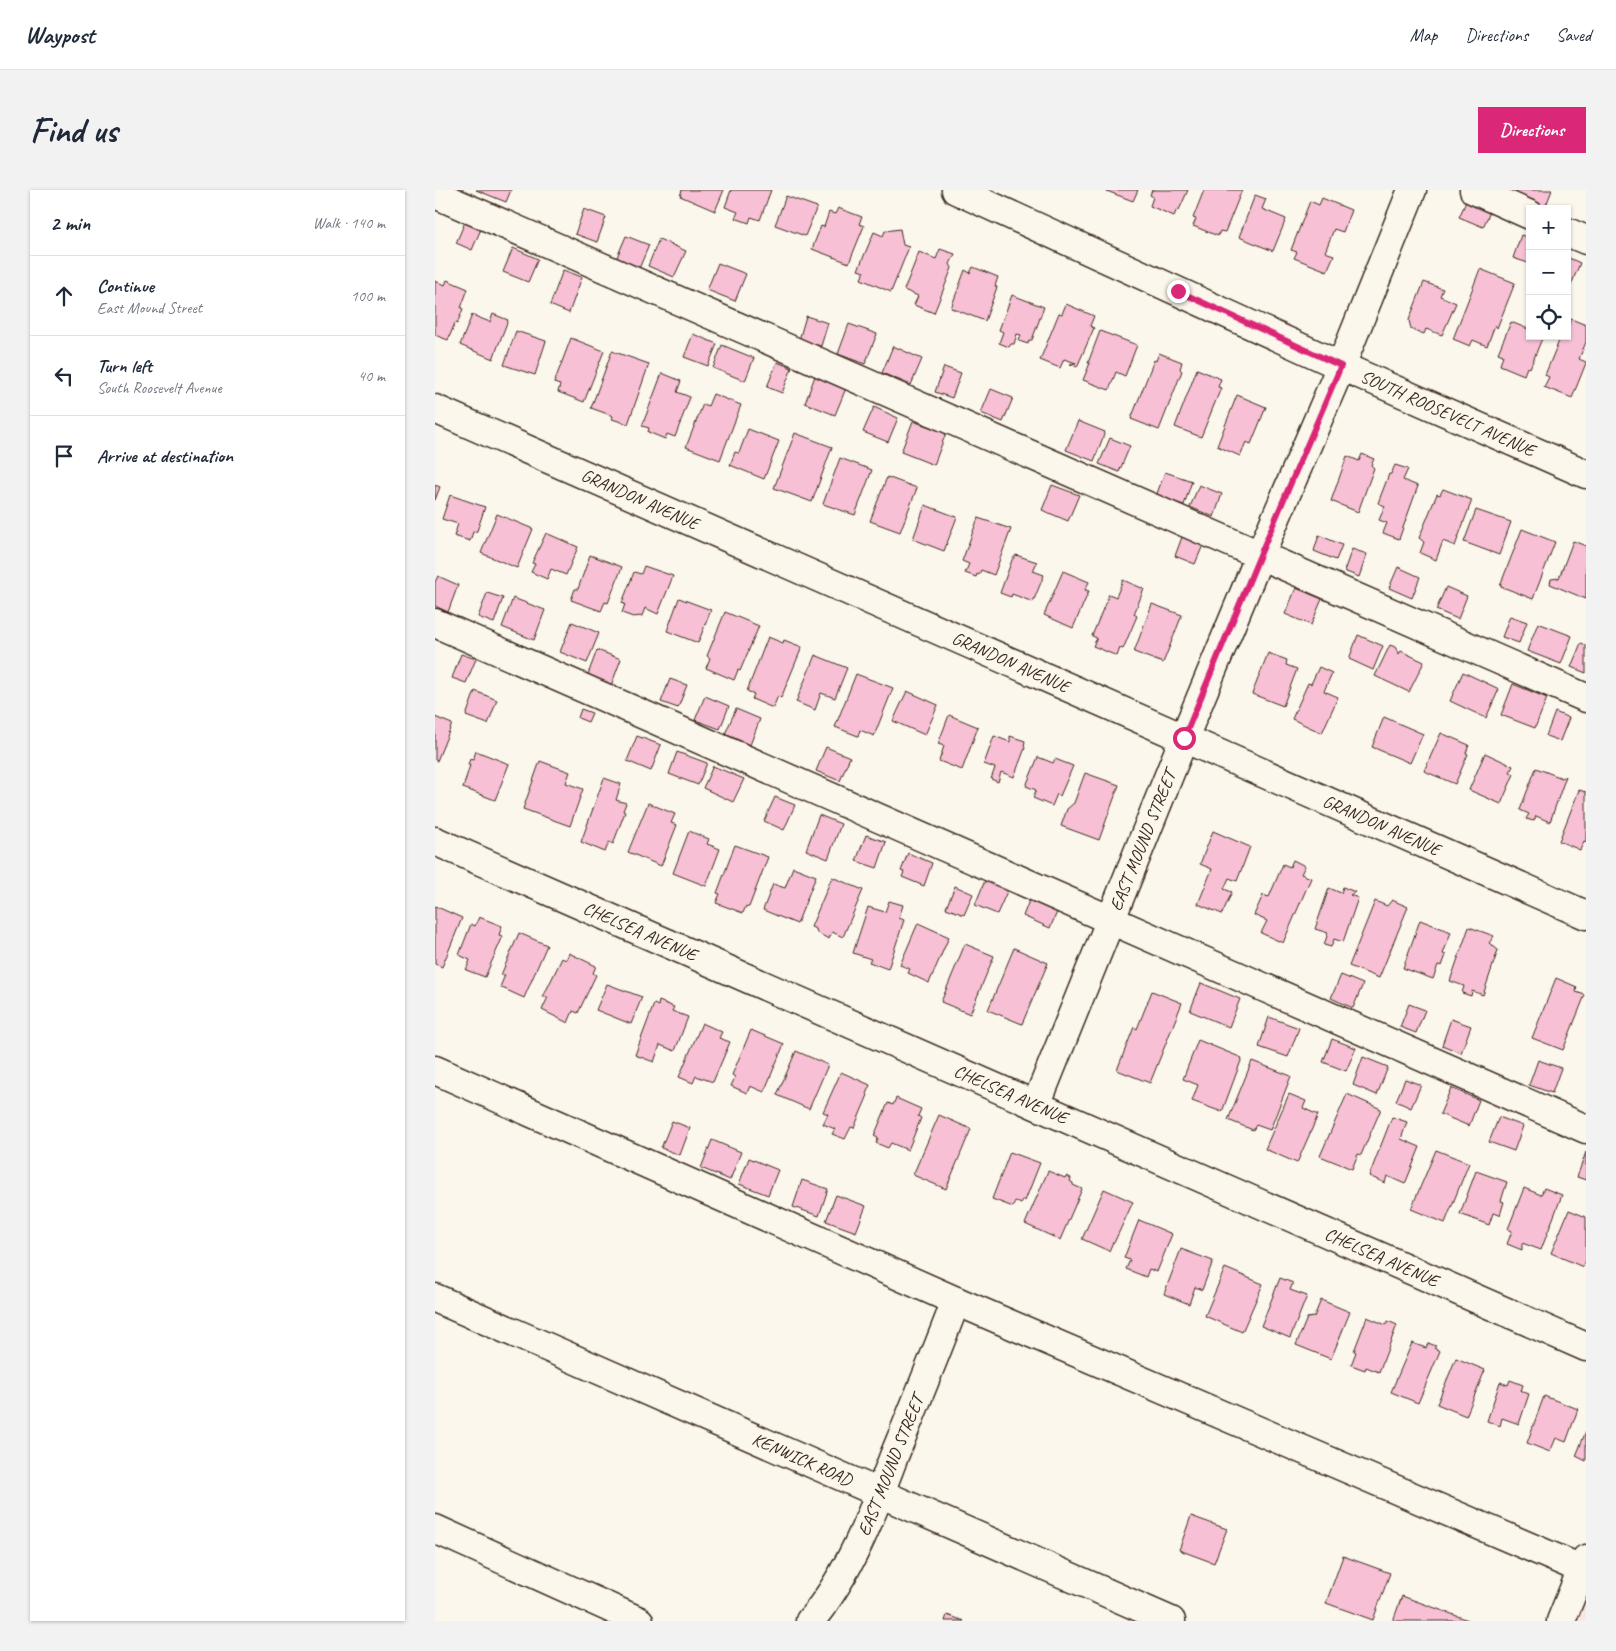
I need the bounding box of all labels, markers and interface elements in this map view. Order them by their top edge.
text: Waypost [25,20,95,50]
text: Map [1410,24,1437,46]
text: Directions [1465,24,1528,46]
text: Saved [1556,24,1591,46]
button: Directions [1478,107,1586,153]
text: Find us [30,108,117,153]
map controls [1526,205,1571,340]
button: + [1526,205,1571,250]
text: 2 min [50,210,90,236]
text: Walk · 140 m [313,213,385,233]
button: − [1526,250,1571,295]
text: Continue [97,274,154,298]
route end [1167,280,1190,303]
icon: ahead [50,282,78,310]
text: 100 m [351,286,385,306]
button: locate [1526,295,1571,340]
text: East Mound Street [97,298,202,318]
text: Turn left [97,354,152,378]
icon: left [50,362,78,390]
street label: SOUTH ROOSEVELT AVENUE [1357,365,1541,462]
text: 40 m [358,366,385,386]
text: South Roosevelt Avenue [97,378,222,398]
icon: arrive [50,442,78,470]
text: Arrive at destination [97,444,233,468]
street label: GRANDON AVENUE [578,464,704,535]
street label: GRANDON AVENUE [949,627,1075,698]
route start [1173,727,1196,750]
street label: EAST MOUND STREET [1105,763,1182,914]
street label: GRANDON AVENUE [1319,790,1446,861]
street label: CHELSEA AVENUE [580,897,702,967]
street label: CHELSEA AVENUE [951,1060,1073,1130]
street label: CHELSEA AVENUE [1321,1223,1444,1293]
street label: EAST MOUND STREET [852,1388,930,1539]
street label: KENWICK ROAD [749,1428,857,1491]

